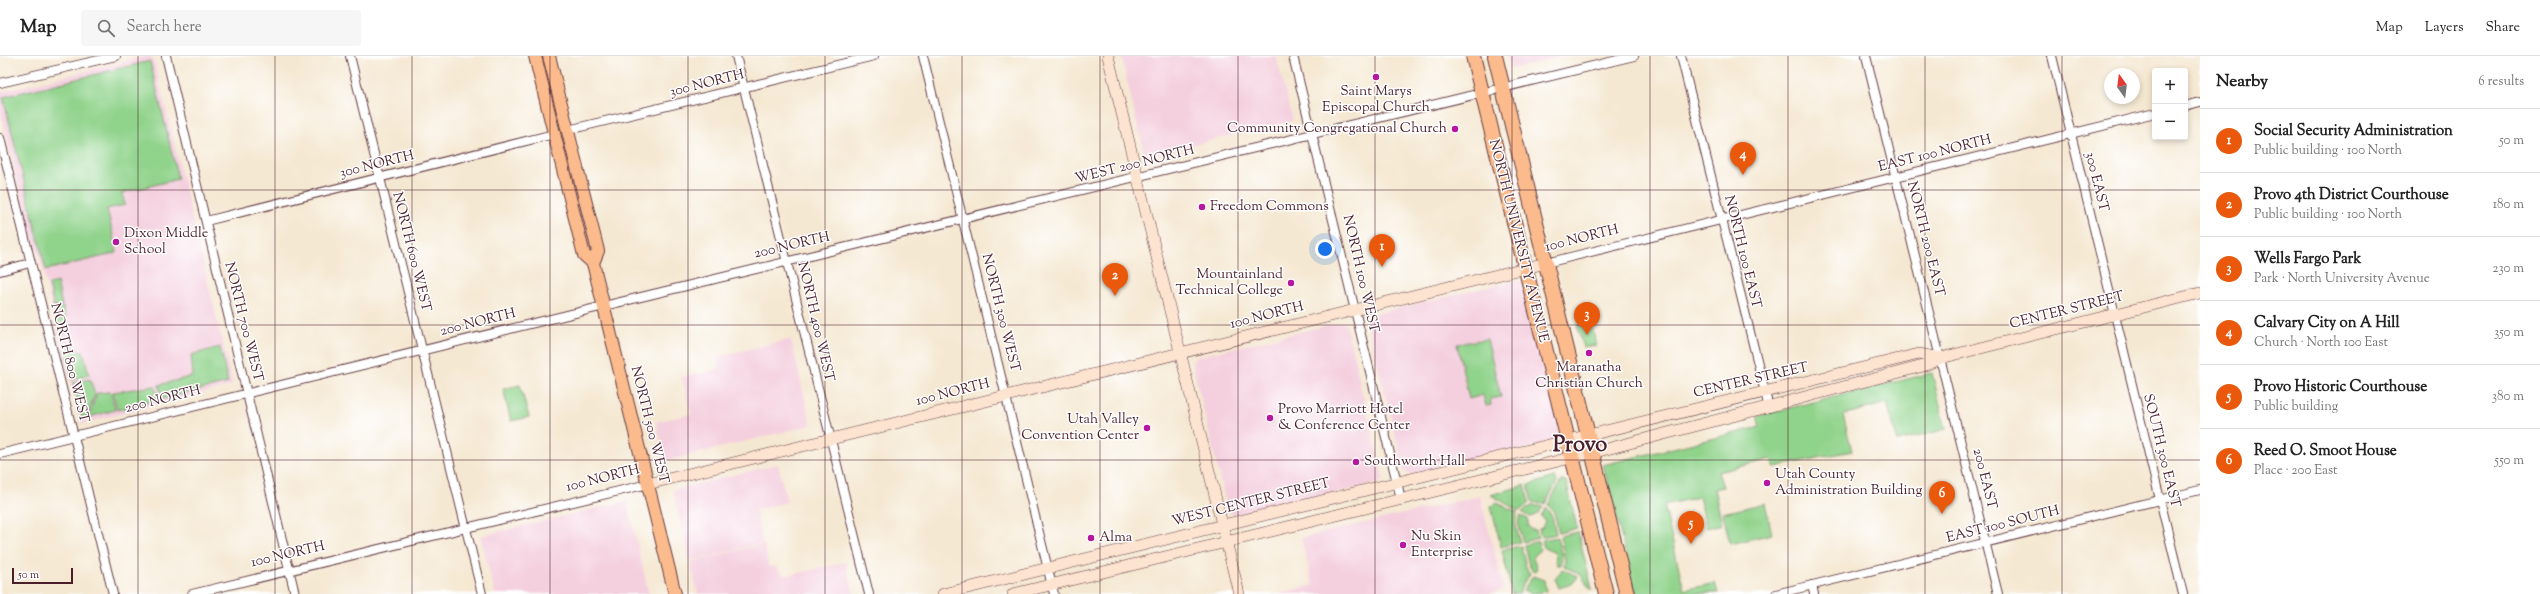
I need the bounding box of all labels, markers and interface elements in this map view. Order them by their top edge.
search box [81,10,361,46]
text: Map [20,14,57,41]
icon: search [95,17,117,39]
text: Search here [127,17,202,38]
text: Map [2376,18,2403,38]
text: Layers [2425,18,2463,38]
text: Share [2485,18,2520,38]
street label: 300 NORTH [668,65,746,103]
north arrow [2104,68,2140,104]
map controls [2152,68,2188,140]
button: + [2152,68,2188,104]
text: Nearby [2216,70,2268,94]
marker: Saint Marys Episcopal Church [1371,72,1381,82]
text: 6 results [2478,73,2524,91]
place label: Saint Marys Episcopal Church [1322,82,1430,118]
button: − [2152,104,2188,140]
place label: Community Congregational Church [1227,119,1447,139]
text: Social Security Administration [2254,121,2453,142]
marker: Community Congregational Church [1450,124,1460,134]
street label: EAST 100 NORTH [1876,130,1994,178]
text: 1 [2227,132,2231,150]
text: 50 m [2499,132,2524,150]
street label: NORTH UNIVERSITY AVENUE [1483,137,1553,345]
street label: WEST 200 NORTH [1073,140,1197,190]
pin: 4 [1730,142,1756,175]
text: Public building · 100 North [2254,142,2402,160]
street label: 300 NORTH [338,146,416,184]
street label: 300 EAST [2079,150,2113,214]
street label: NORTH 200 EAST [1901,179,1949,299]
text: Provo 4th District Courthouse [2254,185,2449,206]
street label: NORTH 600 WEST [386,190,436,314]
street label: NORTH 100 EAST [1718,193,1766,311]
text: 2 [2226,196,2232,214]
text: 180 m [2493,196,2524,214]
place label: Freedom Commons [1210,197,1329,217]
marker: Freedom Commons [1197,202,1207,212]
text: Public building · 100 North [2254,206,2402,224]
street label: NORTH 100 WEST [1338,213,1382,335]
street label: 100 NORTH [1543,220,1621,258]
place label: Dixon Middle School [124,224,208,260]
street label: 200 NORTH [752,228,832,264]
pin: 1 [1369,234,1395,267]
marker: Dixon Middle School [111,237,121,247]
your location [1315,239,1335,259]
text: Wells Fargo Park [2254,249,2361,270]
street label: NORTH 300 WEST [976,252,1024,374]
street label: NORTH 700 WEST [218,260,268,384]
street label: NORTH 400 WEST [791,260,839,384]
text: 3 [2226,260,2232,278]
text: 230 m [2492,260,2524,278]
pin: 2 [1102,263,1128,296]
place label: Mountainland Technical College [1176,265,1283,301]
text: Park · North University Avenue [2254,270,2430,288]
marker: Mountainland Technical College [1286,278,1296,288]
street label: CENTER STREET [2008,287,2126,335]
street label: 100 NORTH [1228,297,1306,335]
street label: NORTH 800 WEST [44,301,94,425]
pin: 3 [1574,302,1600,335]
street label: 200 NORTH [438,304,518,342]
text: Calvary City on A Hill [2254,313,2400,334]
text: 4 [2226,324,2232,342]
text: 350 m [2494,324,2524,342]
text: Church · North 100 East [2254,334,2388,352]
marker: Maranatha Christian Church [1584,348,1594,358]
place label: Maranatha Christian Church [1535,358,1643,394]
street label: CENTER STREET [1692,358,1811,404]
street label: NORTH 500 WEST [625,364,673,486]
street label: 100 NORTH [914,374,992,412]
text: Provo Historic Courthouse [2254,377,2427,398]
street label: 200 NORTH [123,381,203,419]
text: 5 [2227,388,2231,406]
text: 380 m [2492,388,2524,406]
street label: SOUTH 300 EAST [2137,392,2185,510]
text: Public building [2254,398,2338,416]
place label: Provo Marriott Hotel & Conference Center [1278,400,1411,436]
place label: Utah Valley Convention Center [1021,410,1140,446]
marker: Provo Marriott Hotel & Conference Center [1265,413,1275,423]
marker: Utah Valley Convention Center [1142,423,1152,433]
district label: Provo [1553,430,1607,462]
text: Reed O. Smoot House [2254,441,2397,462]
street label: 200 EAST [1967,446,2001,512]
place label: Southworth Hall [1364,452,1465,472]
text: 6 [2226,452,2232,470]
text: 550 m [2495,452,2524,470]
marker: Southworth Hall [1351,457,1361,467]
street label: 100 NORTH [564,460,642,498]
text: Place · 200 East [2254,462,2338,480]
place label: Utah County Administration Building [1775,465,1923,501]
street label: WEST CENTER STREET [1170,474,1332,532]
marker: Utah County Administration Building [1762,478,1772,488]
pin: 6 [1929,481,1955,514]
street label: EAST 100 SOUTH [1944,501,2062,549]
pin: 5 [1678,511,1704,544]
place label: Nu Skin Enterprise [1411,527,1473,563]
place label: Alma [1099,528,1133,548]
marker: Alma [1086,533,1096,543]
street label: 100 NORTH [249,537,327,573]
marker: Nu Skin Enterprise [1398,540,1408,550]
scale bar [12,566,73,585]
text: 50 m [18,567,39,583]

